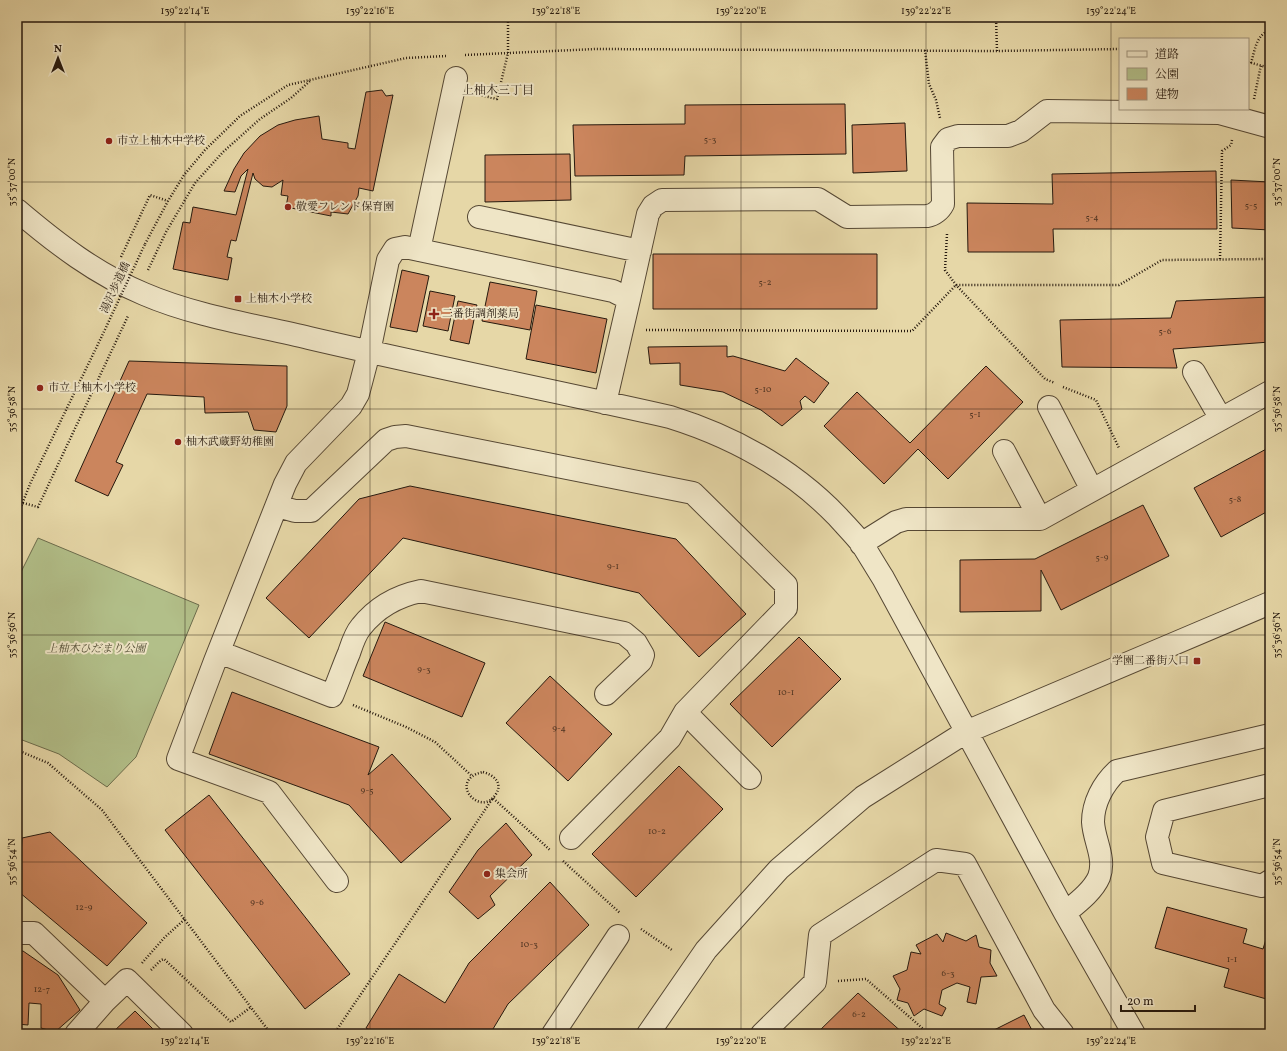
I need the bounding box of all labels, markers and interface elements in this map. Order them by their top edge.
text: 139°22'14"E [161,4,209,18]
text: 139°22'16"E [346,4,394,18]
text: 139°22'18"E [532,4,580,18]
text: 139°22'20"E [716,4,766,18]
text: 139°22'22"E [901,4,951,18]
text: 139°22'24"E [1086,4,1136,18]
north arrow [38,38,78,78]
legend [1119,38,1249,110]
text: N [54,42,62,57]
text: 道路 [1155,47,1179,63]
text: 公園 [1155,67,1179,83]
district label: 上柚木三丁目 [462,83,534,99]
text: 建物 [1155,87,1179,103]
house number: 5-3 [704,133,717,146]
place label: 市立上柚木中学校 [117,134,205,149]
marker: 市立上柚木中学校 [104,136,114,146]
text: 35°37'00"N [5,157,19,206]
text: 35°37'00"N [1270,157,1284,206]
house number: 5-5 [1245,199,1257,212]
place label: 敬愛フレンド保育園 [296,200,394,215]
marker: 敬愛フレンド保育園 [283,202,293,212]
house number: 5-4 [1085,211,1099,224]
street label: 湯沢歩道橋 [98,260,134,316]
house number: 5-2 [759,276,772,289]
place label: 上柚木小学校 [246,292,312,307]
marker: 上柚木小学校 [233,294,243,304]
place label: 二番街調剤薬局 [442,307,519,322]
marker: 二番街調剤薬局 [429,309,439,319]
house number: 5-6 [1159,325,1172,338]
place label: 市立上柚木小学校 [48,381,136,396]
marker: 市立上柚木小学校 [35,383,45,393]
house number: 5-10 [754,383,772,396]
text: 35°36'58"N [5,385,19,432]
text: 35°36'58"N [1270,385,1284,432]
house number: 5-1 [969,408,981,421]
place label: 柚木武蔵野幼稚園 [186,435,274,450]
marker: 柚木武蔵野幼稚園 [173,437,183,447]
house number: 5-8 [1229,493,1242,506]
house number: 5-9 [1096,551,1109,564]
house number: 9-1 [607,560,619,573]
text: 35°36'56"N [5,611,19,658]
text: 35°36'56"N [1270,611,1284,658]
park label: 上柚木ひだまり公園 [47,642,147,657]
place label: 学園二番街入口 [1112,654,1189,669]
marker: 学園二番街入口 [1192,656,1202,666]
house number: 9-3 [417,663,431,676]
house number: 10-1 [778,686,794,699]
house number: 9-4 [552,722,566,735]
house number: 9-5 [360,784,374,797]
house number: 10-2 [648,825,666,838]
text: 35°36'54"N [5,838,19,886]
text: 35°36'54"N [1270,838,1284,886]
place label: 集会所 [495,867,528,882]
marker: 集会所 [482,869,492,879]
house number: 9-6 [250,896,264,909]
house number: 12-9 [76,901,93,914]
house number: 10-3 [520,938,538,951]
house number: 1-1 [1227,953,1237,966]
house number: 6-3 [941,967,955,980]
house number: 12-7 [34,983,50,996]
scale bar [1121,987,1195,1013]
text: 20 m [1127,994,1154,1010]
house number: 6-2 [852,1008,866,1021]
text: 139°22'14"E [161,1034,209,1048]
text: 139°22'16"E [346,1034,394,1048]
text: 139°22'18"E [532,1034,580,1048]
text: 139°22'20"E [716,1034,766,1048]
text: 139°22'22"E [901,1034,951,1048]
text: 139°22'24"E [1086,1034,1136,1048]

